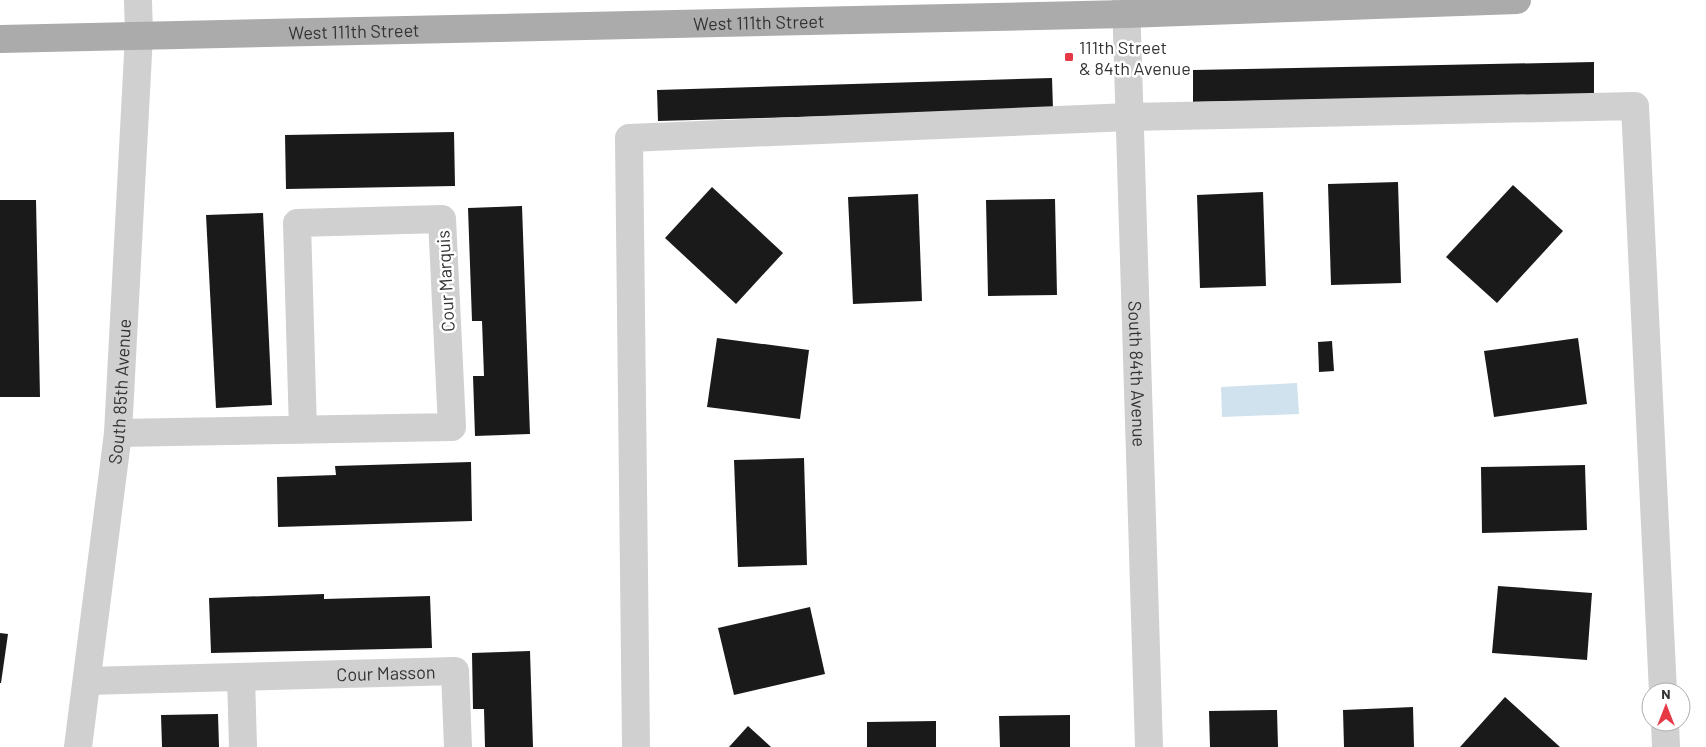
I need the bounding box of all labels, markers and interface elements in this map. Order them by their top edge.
street label: West 111th Street [693,10,825,35]
street label: West 111th Street [288,19,420,44]
place label: 111th Street & 84th Avenue [1079,36,1191,79]
marker: 111th Street & 84th Avenue [1063,51,1075,63]
street label: Cour Marquis [431,230,459,332]
street label: South 84th Avenue [1124,300,1151,447]
street label: South 85th Avenue [103,318,135,466]
street label: Cour Masson [336,661,436,685]
north arrow [1641,682,1691,732]
text: N [1661,685,1671,702]

